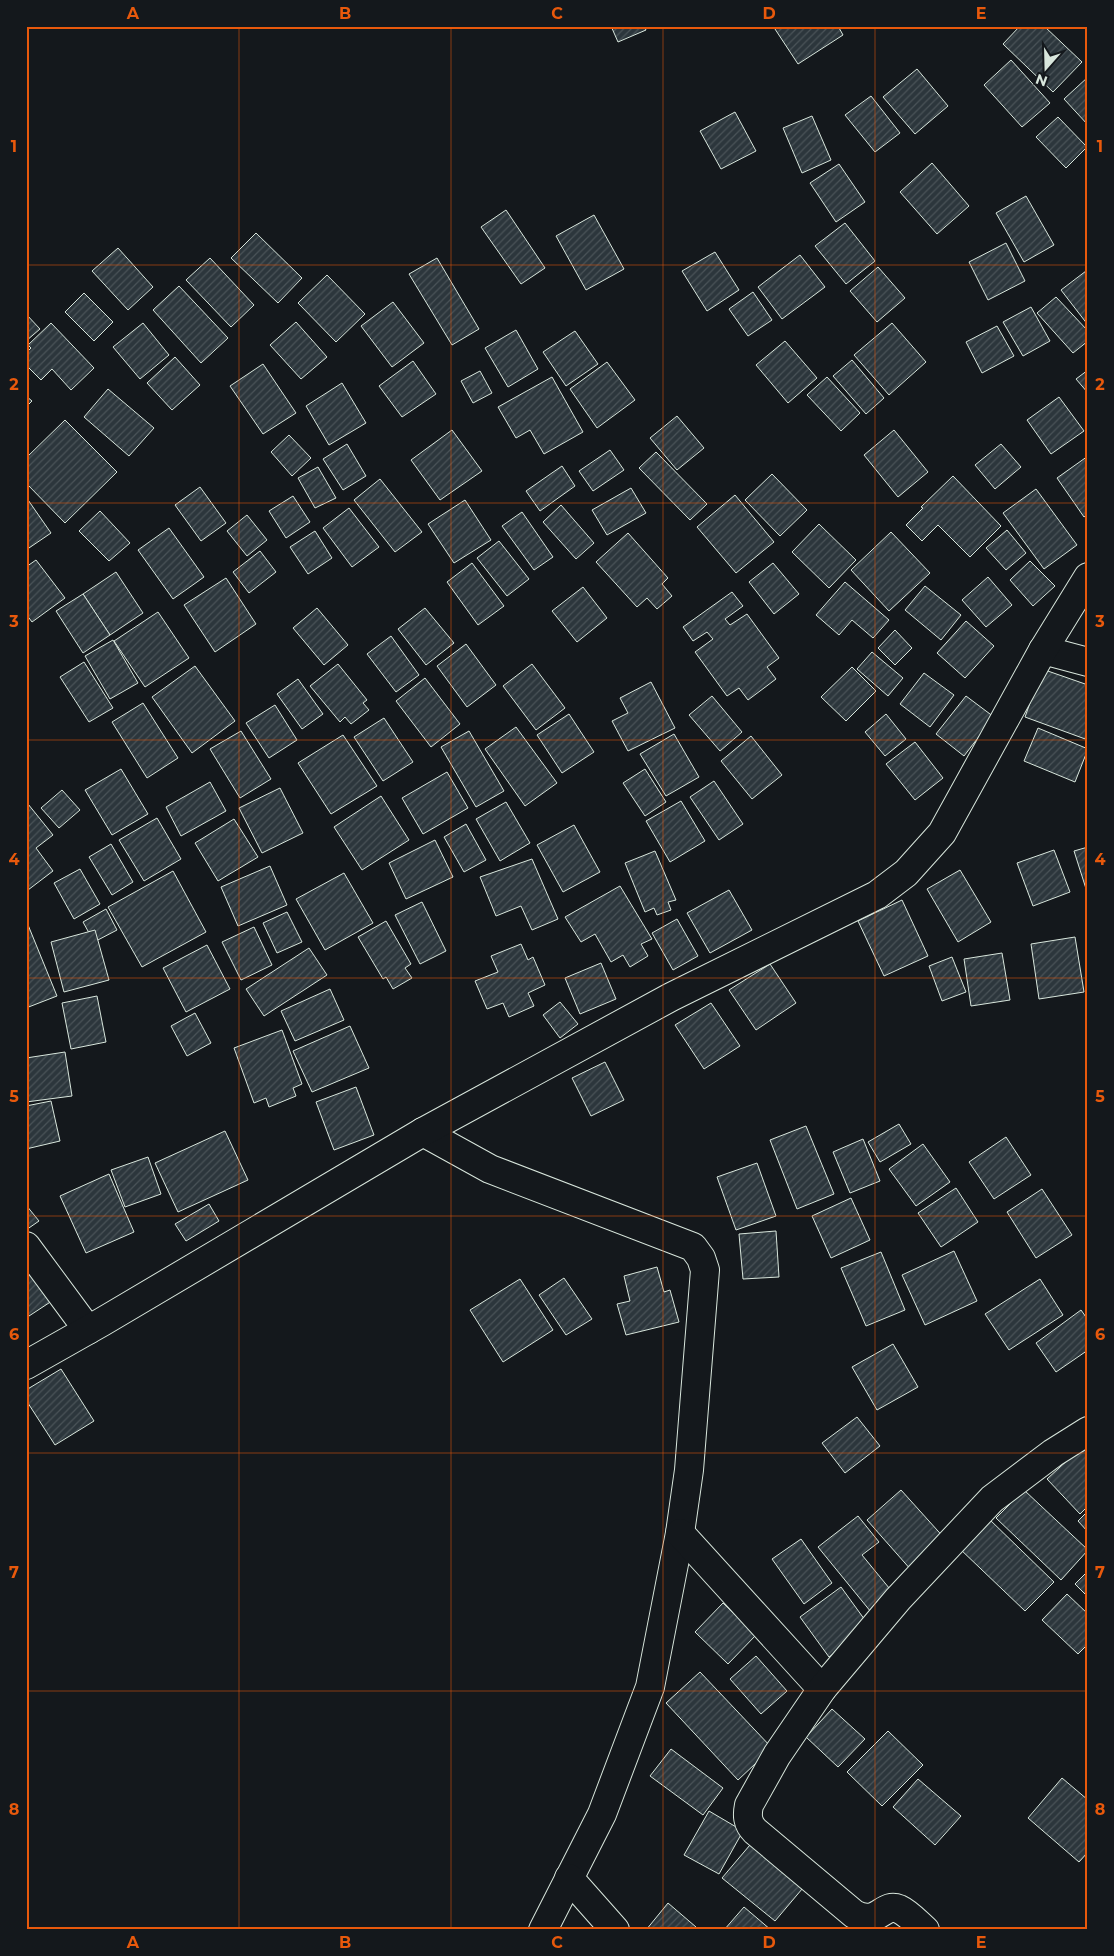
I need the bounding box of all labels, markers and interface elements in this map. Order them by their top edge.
text: A [126,4,140,23]
text: B [339,4,351,23]
text: C [551,4,563,23]
text: D [762,4,776,23]
text: E [976,4,986,23]
north arrow [1022,42,1072,92]
text: N [1033,70,1050,91]
text: 1 [11,137,17,156]
text: 1 [1097,137,1103,156]
text: 2 [9,375,19,394]
text: 2 [1095,375,1105,394]
text: 3 [8,612,19,631]
text: 3 [1094,612,1105,631]
text: 4 [8,850,20,869]
text: 4 [1094,850,1106,869]
text: 5 [9,1087,19,1106]
text: 5 [1095,1087,1105,1106]
text: 6 [9,1325,19,1344]
text: 6 [1095,1325,1105,1344]
text: 7 [9,1563,19,1582]
text: 7 [1095,1563,1105,1582]
text: 8 [9,1800,19,1819]
text: 8 [1095,1800,1105,1819]
text: A [126,1933,140,1952]
text: B [339,1933,351,1952]
text: C [551,1933,563,1952]
text: D [762,1933,776,1952]
text: E [976,1933,986,1952]

